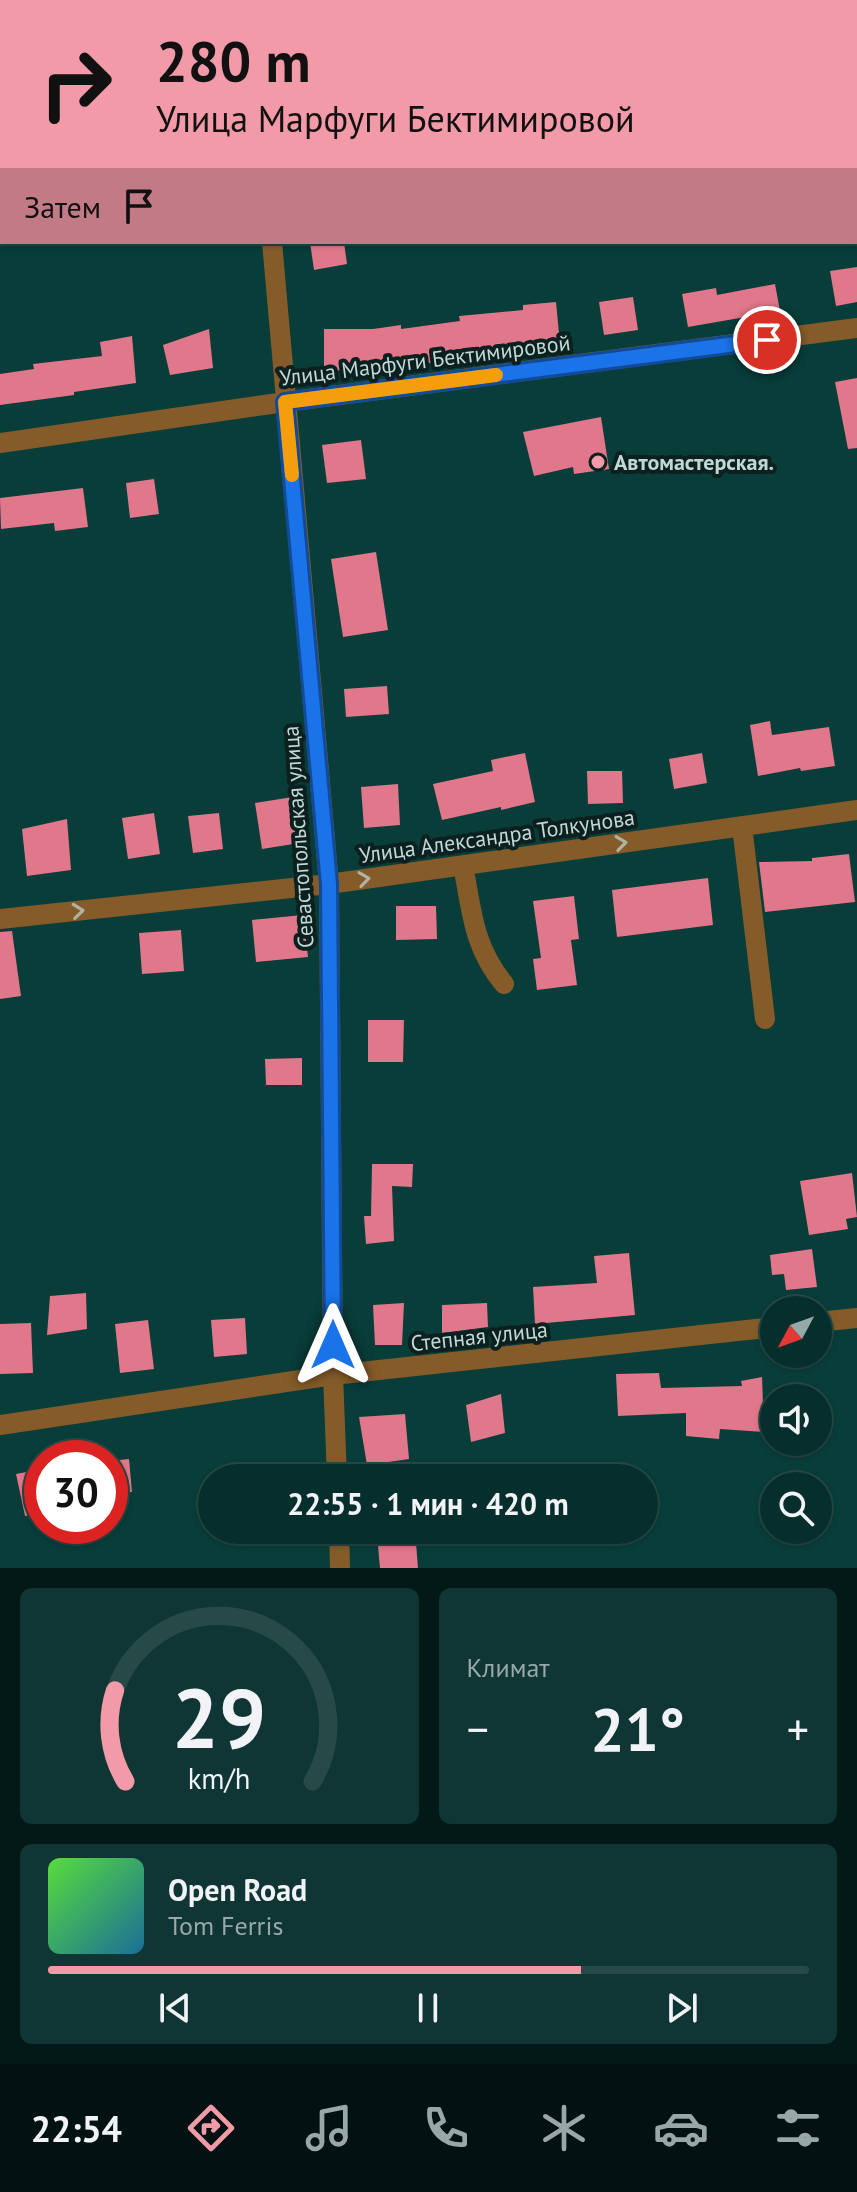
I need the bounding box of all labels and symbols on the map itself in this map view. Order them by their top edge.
pin [733,306,801,374]
street label: Улица Марфуги Бектимировой [278,328,572,392]
place label: Автомастерская. [614,448,774,476]
marker: Автомастерская. [589,453,607,471]
street label: Севастопольская улица [276,725,320,949]
street label: Улица Александра Толкунова [358,803,636,869]
one-way arrow [614,835,628,852]
one-way arrow [357,871,371,888]
one-way arrow [71,902,84,919]
north arrow [760,1296,832,1368]
position arrow [291,1303,375,1387]
street label: Степная улица [409,1315,549,1357]
speed limit sign: 30 [24,1440,128,1544]

